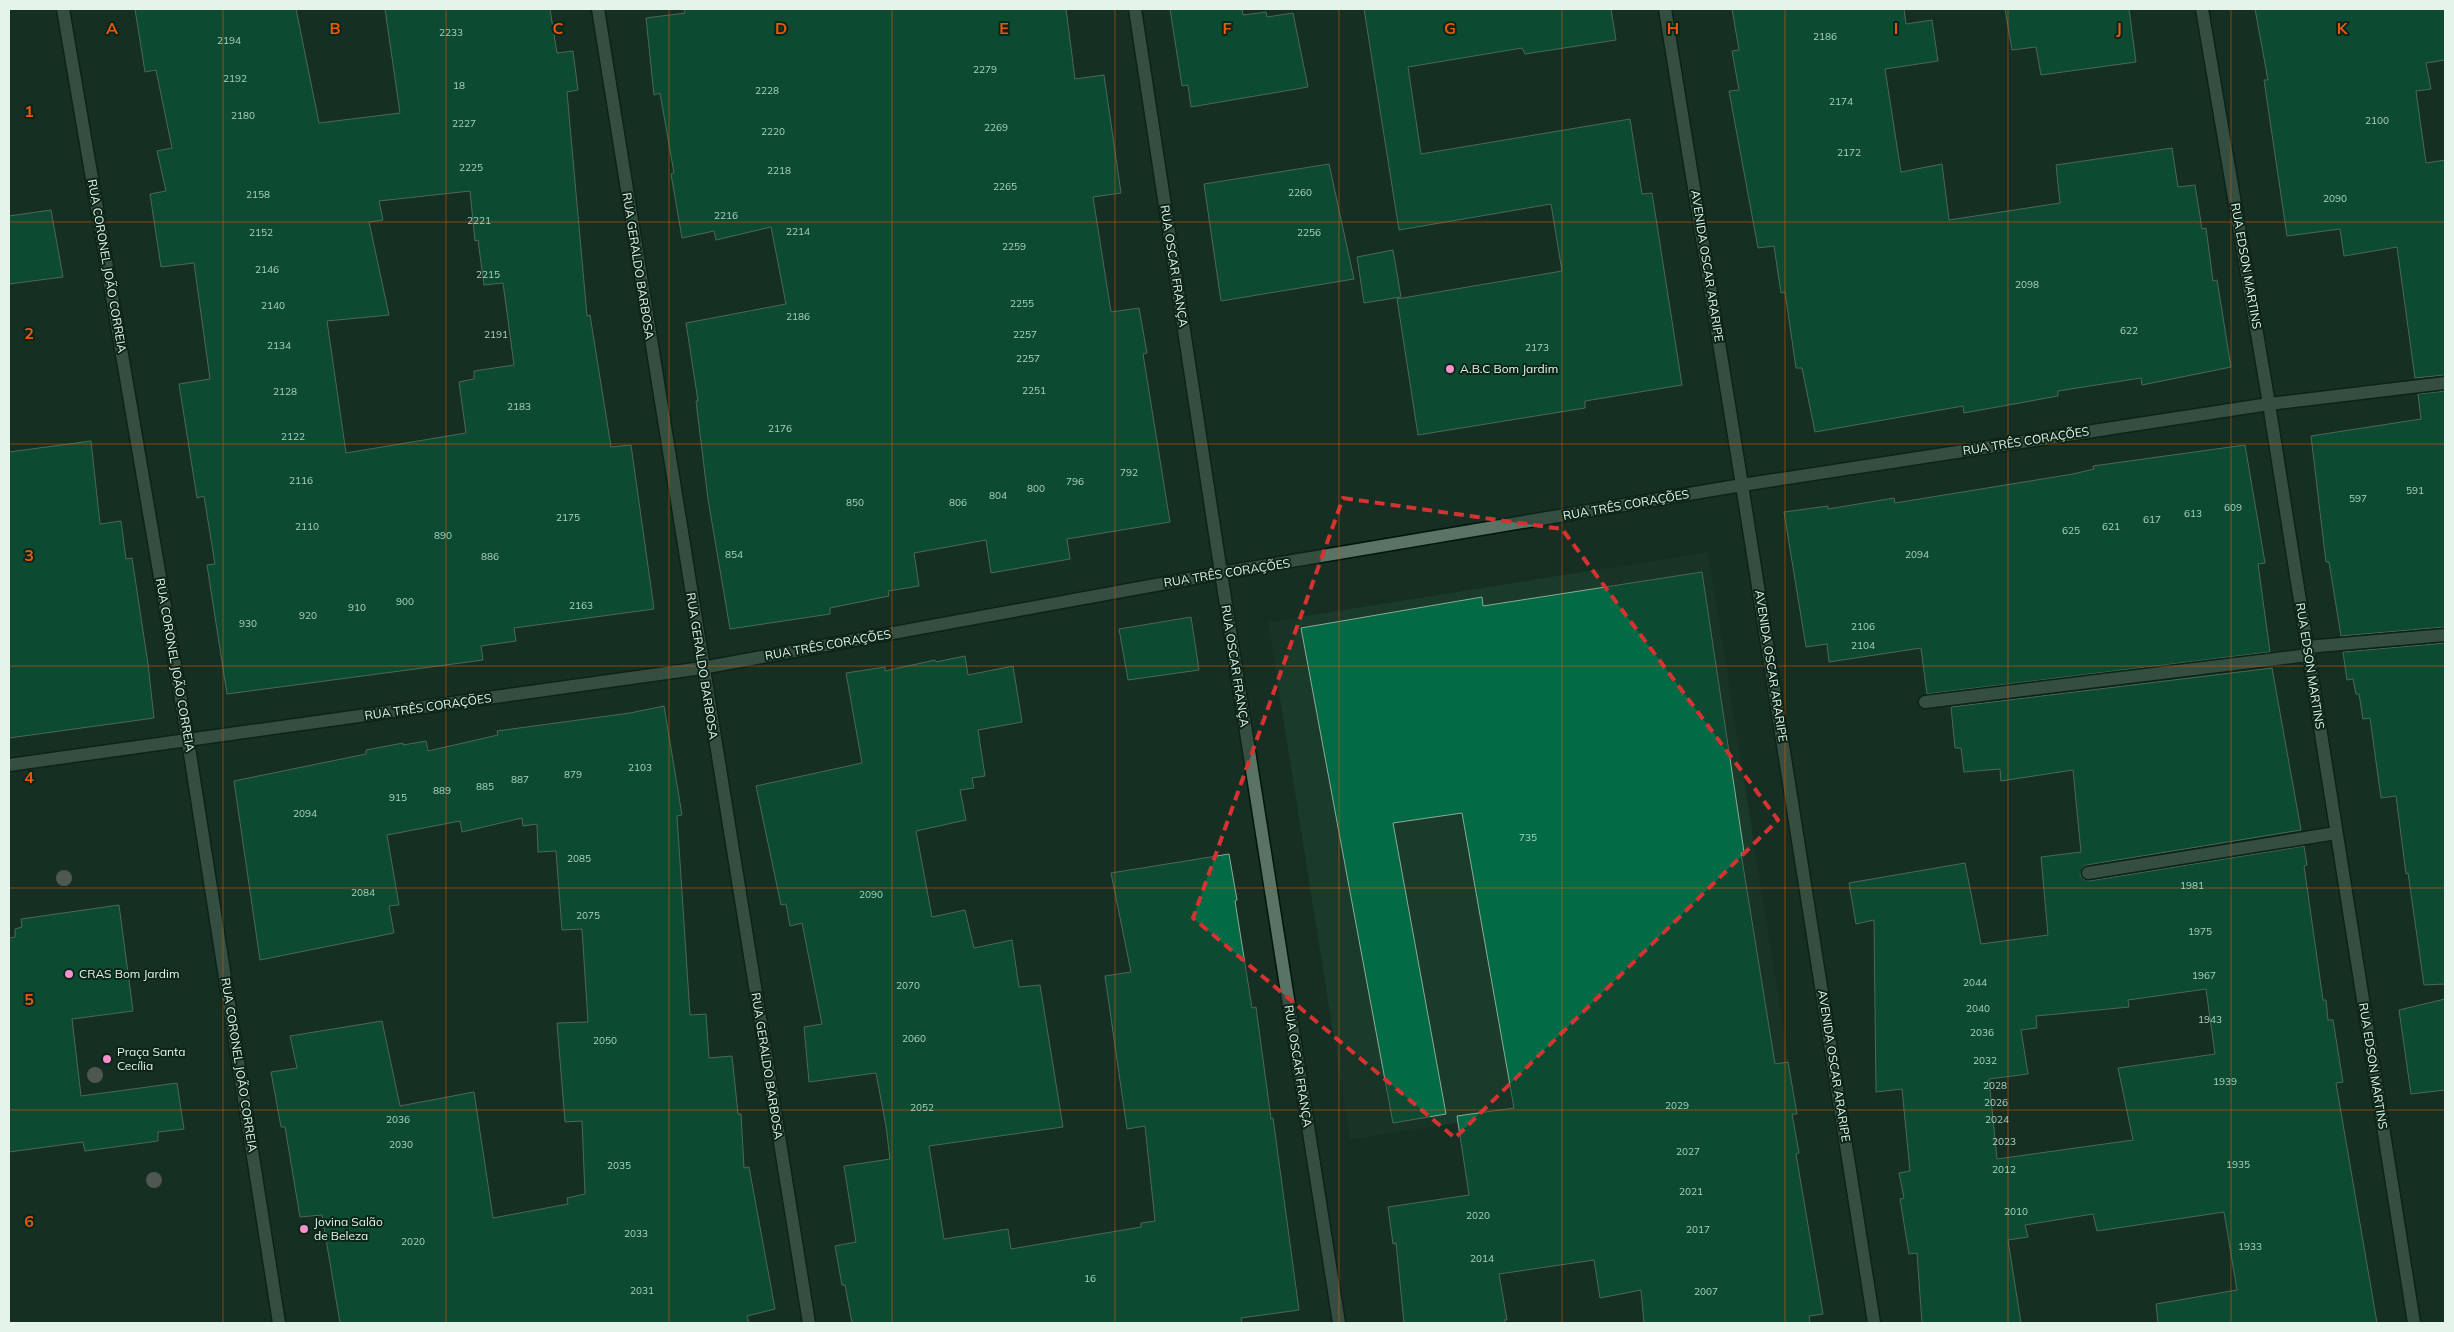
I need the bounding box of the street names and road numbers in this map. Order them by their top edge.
street label: RUA CORONEL JOÃO CORREIA [85,178,130,354]
street label: AVENIDA OSCAR ARARIPE [1688,189,1727,343]
street label: RUA GERALDO BARBOSA [619,191,658,341]
street label: RUA EDSON MARTINS [2228,202,2265,330]
street label: RUA OSCAR FRANÇA [1157,204,1192,328]
street label: RUA TRÊS CORAÇÕES [1962,423,2090,458]
street label: RUA TRÊS CORAÇÕES [1562,486,1690,523]
street label: RUA TRÊS CORAÇÕES [1163,555,1291,590]
street label: RUA CORONEL JOÃO CORREIA [153,577,198,753]
street label: AVENIDA OSCAR ARARIPE [1752,589,1791,743]
street label: RUA GERALDO BARBOSA [683,591,722,741]
street label: RUA EDSON MARTINS [2293,602,2328,730]
street label: RUA OSCAR FRANÇA [1218,604,1253,728]
street label: RUA TRÊS CORAÇÕES [764,626,892,663]
street label: RUA TRÊS CORAÇÕES [364,690,492,723]
street label: RUA CORONEL JOÃO CORREIA [218,977,261,1153]
street label: AVENIDA OSCAR ARARIPE [1815,989,1854,1143]
street label: RUA GERALDO BARBOSA [748,991,787,1141]
street label: RUA EDSON MARTINS [2356,1002,2391,1130]
street label: RUA OSCAR FRANÇA [1281,1004,1316,1128]

